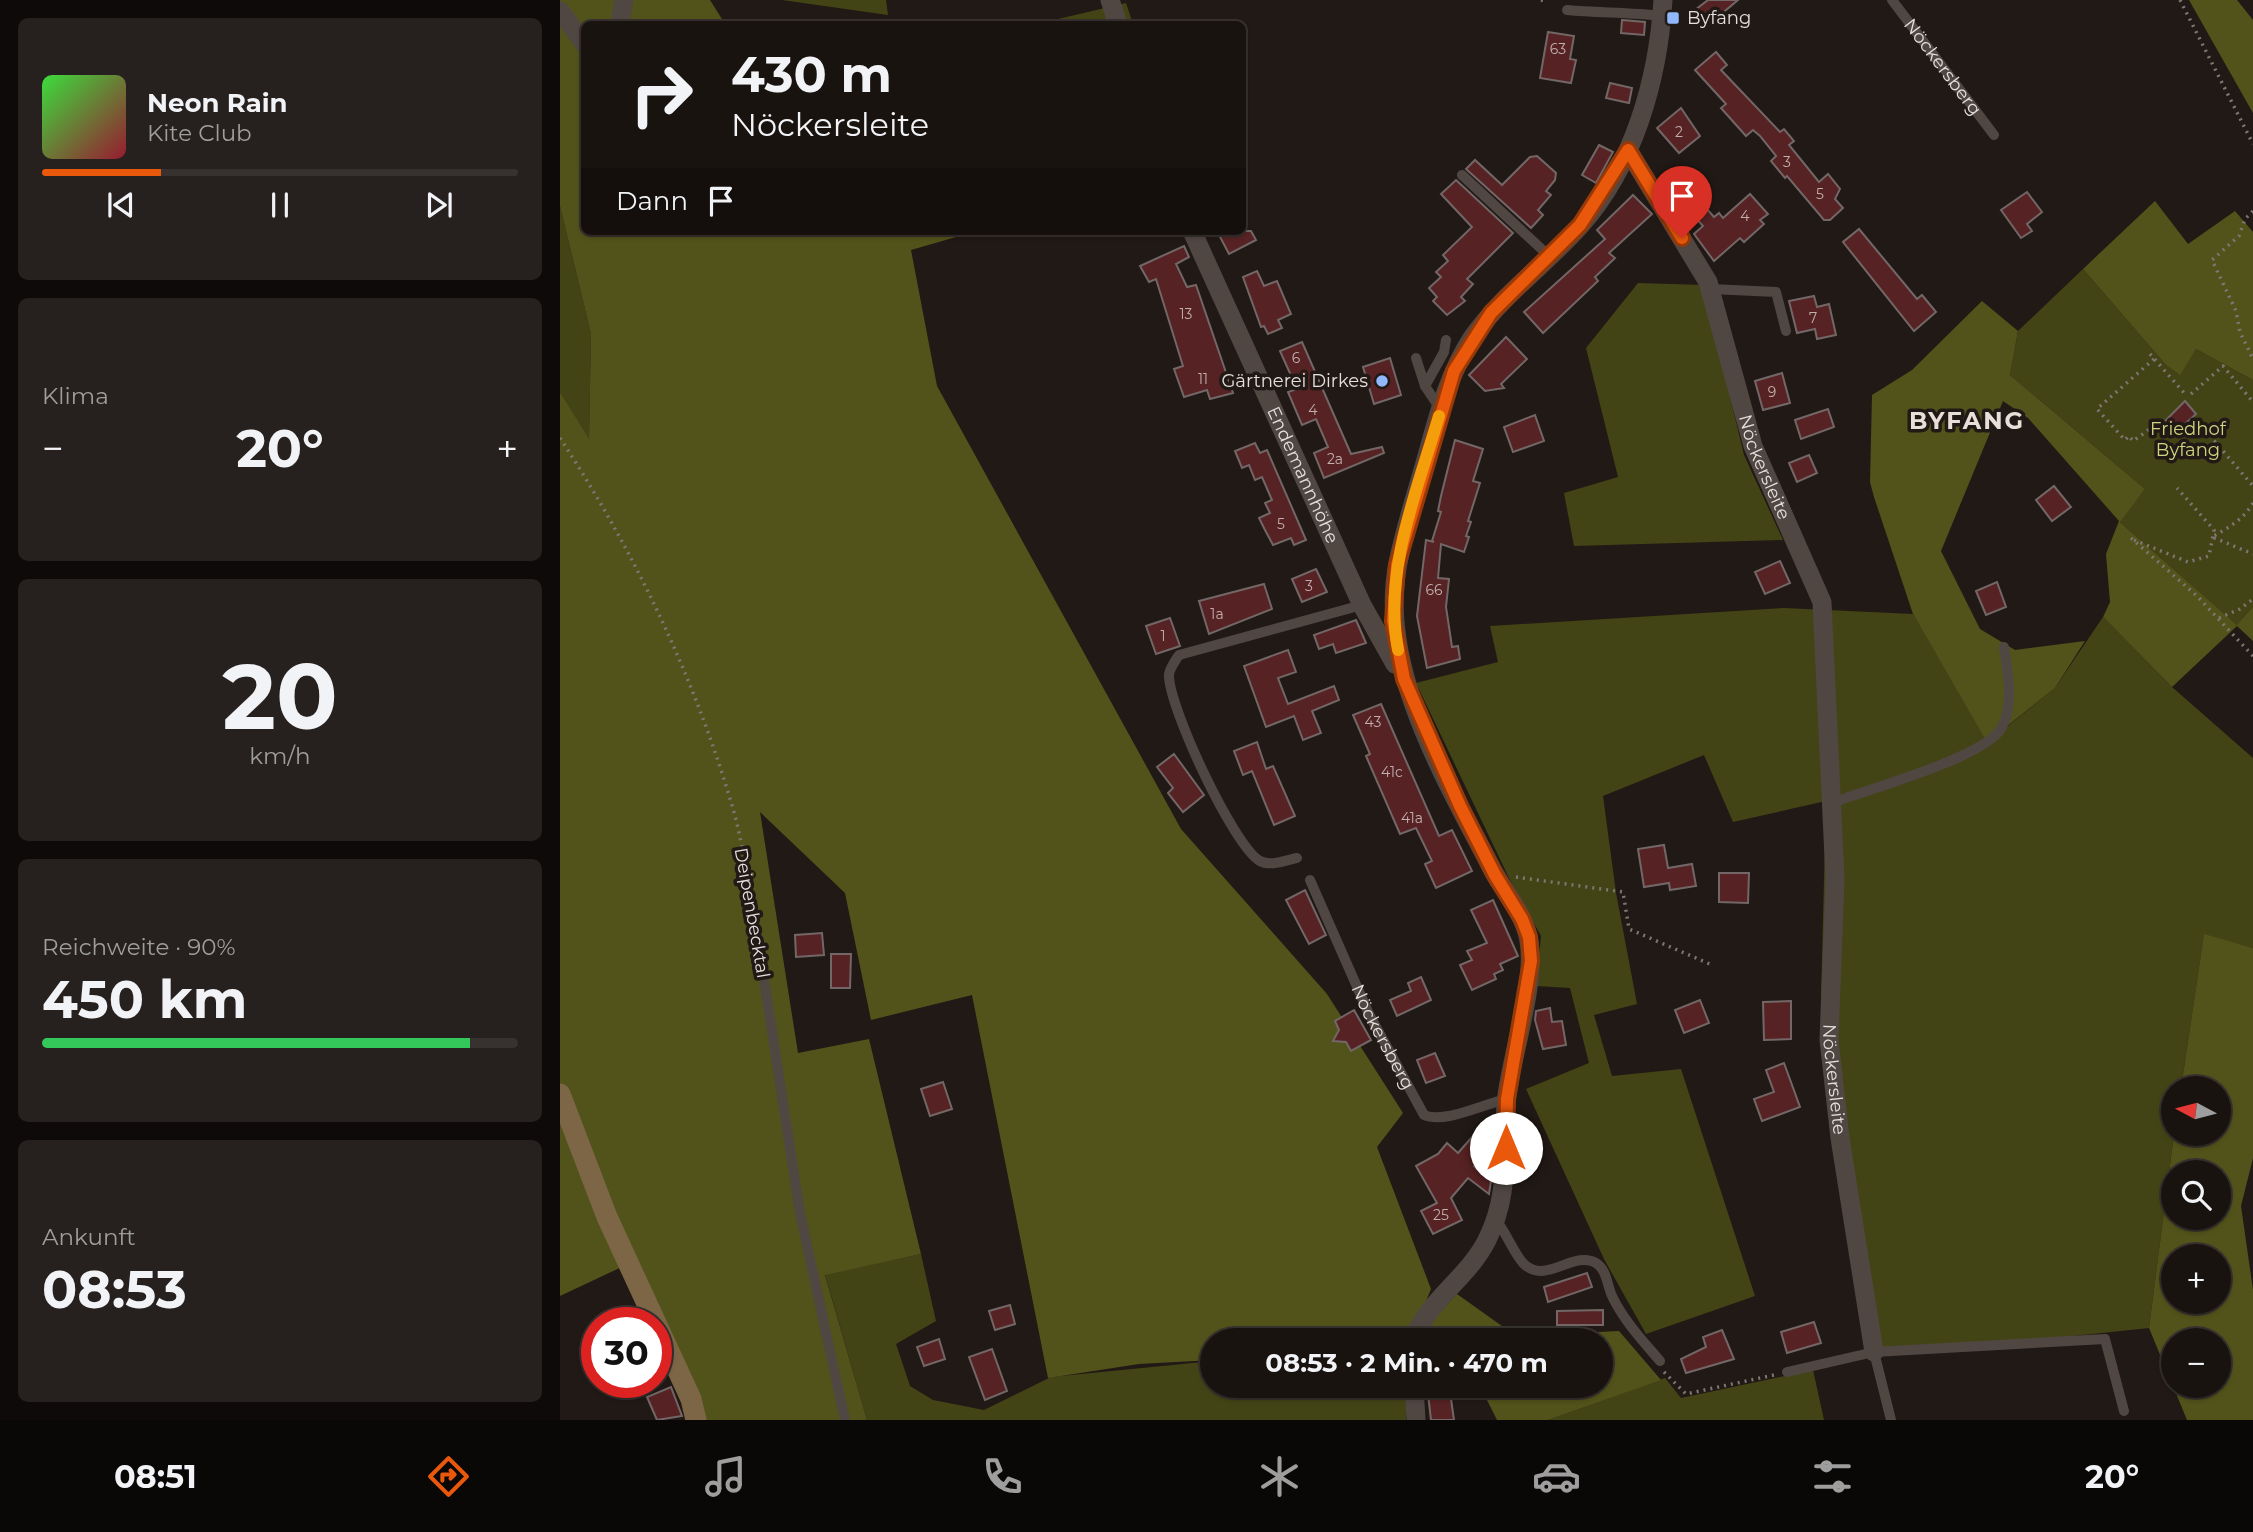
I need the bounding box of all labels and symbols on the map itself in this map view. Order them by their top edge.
place label: Byfang [1687,7,1751,29]
marker: Byfang [1665,10,1681,26]
street label: Nöckersberg [1899,14,1986,120]
house number: 63 [1550,40,1566,58]
house number: 2 [1675,123,1683,141]
house number: 3 [1783,153,1791,171]
pin [1652,166,1712,238]
house number: 5 [1816,185,1824,203]
house number: 4 [1740,207,1750,225]
house number: 13 [1180,305,1193,323]
house number: 7 [1809,309,1817,327]
house number: 6 [1292,349,1301,367]
house number: 11 [1198,370,1208,388]
place label: Gärtnerei Dirkes [1221,370,1368,392]
marker: Gärtnerei Dirkes [1374,373,1390,389]
house number: 9 [1768,383,1776,401]
house number: 4 [1308,401,1318,419]
street label: Endemannhöhe [1262,403,1344,547]
district label: BYFANG [1909,406,2025,435]
street label: Nöckersleite [1734,412,1795,523]
park label: Friedhof Byfang [2150,418,2227,461]
house number: 2a [1327,450,1343,468]
house number: 5 [1277,515,1285,533]
house number: 3 [1305,577,1313,595]
house number: 66 [1425,581,1443,599]
house number: 1a [1210,605,1224,623]
house number: 1 [1160,627,1166,645]
house number: 43 [1365,713,1382,731]
house number: 41c [1381,763,1403,781]
house number: 41a [1401,809,1423,827]
street label: Deipenbecktal [730,846,774,980]
street label: Nöckersberg [1346,981,1419,1093]
street label: Nöckersleite [1818,1023,1851,1136]
north arrow [2161,1076,2231,1146]
position arrow [1469,1111,1543,1185]
house number: 25 [1433,1206,1449,1224]
speed limit sign: 30 [581,1307,672,1398]

